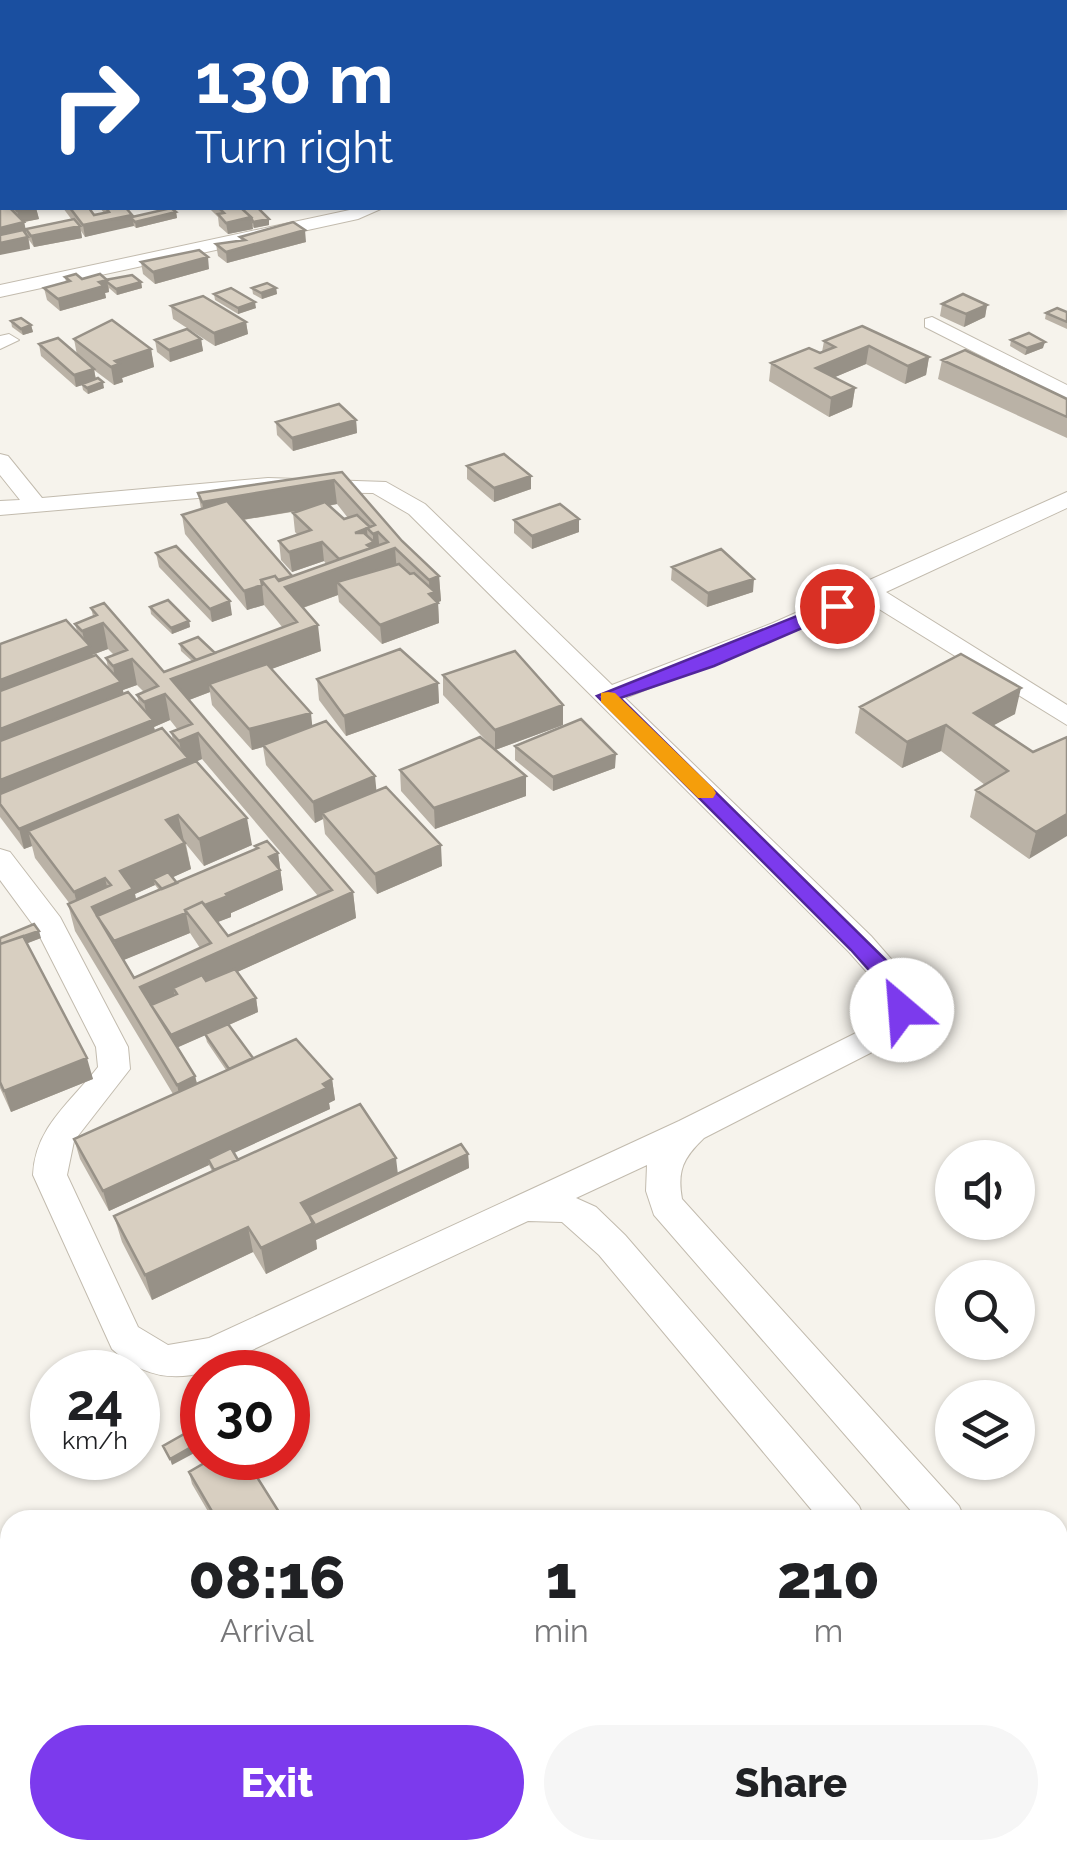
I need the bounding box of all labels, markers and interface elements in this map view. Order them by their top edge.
text: 130 m [195,37,394,119]
icon: right [30,40,160,170]
text: Turn right [195,121,393,174]
pin [795,564,880,649]
icon: arrive [810,579,865,634]
position arrow [850,958,954,1062]
map controls [935,1140,1035,1480]
button: sound [935,1140,1035,1240]
button: search [935,1260,1035,1360]
speed limit sign: 30 [180,1350,310,1480]
text: 24 [67,1373,123,1432]
button: layers [935,1380,1035,1480]
text: km/h [62,1425,128,1455]
text: 08:16 [188,1542,346,1612]
text: 1 [546,1542,577,1612]
text: 210 [777,1542,880,1612]
text: Arrival [220,1612,314,1649]
text: min [534,1612,589,1649]
text: m [814,1612,843,1649]
button: Exit [30,1725,524,1840]
button: Share [544,1725,1038,1840]

